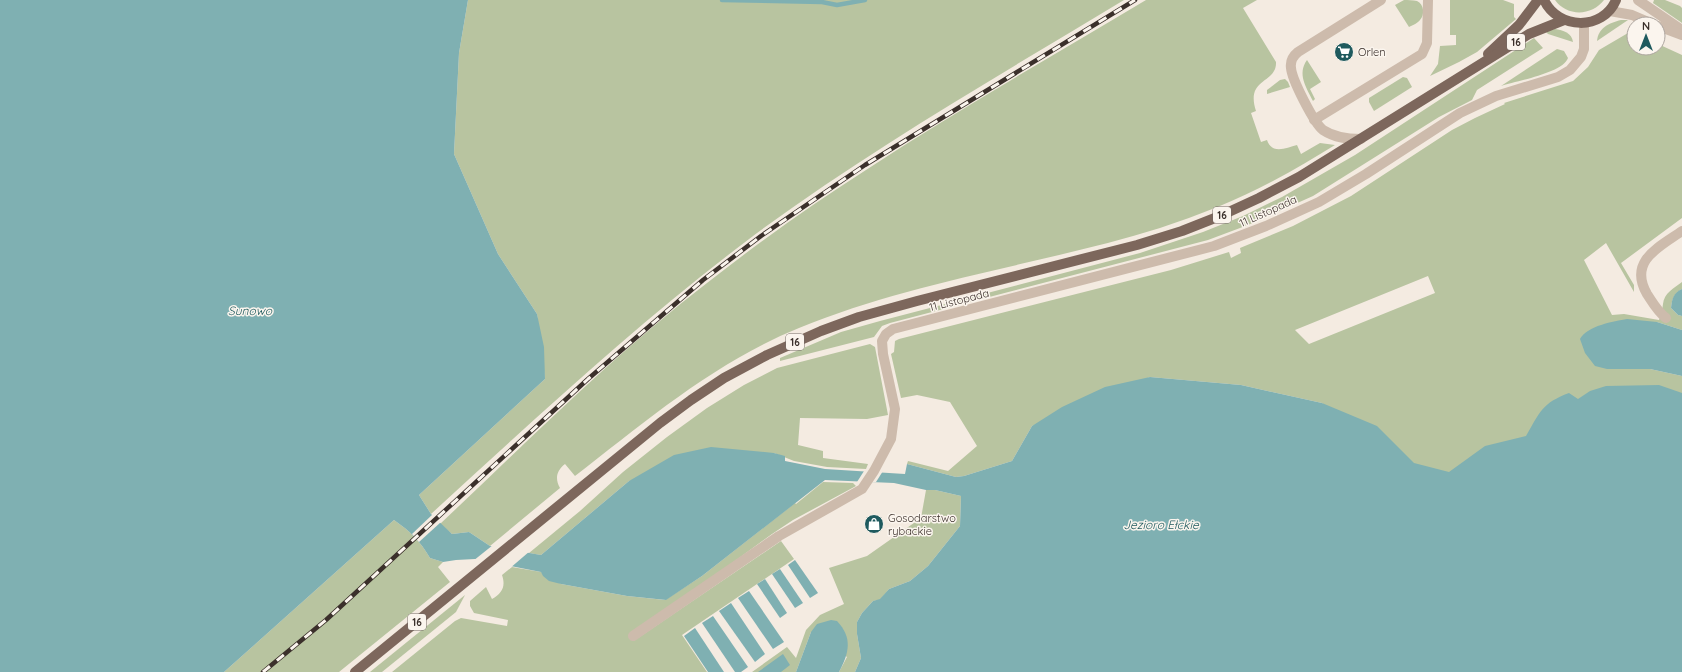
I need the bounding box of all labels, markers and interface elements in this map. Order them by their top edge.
north arrow [1626,16,1666,56]
text: N [1642,19,1650,33]
road number: 16 [1507,34,1525,50]
supermarket icon: Orlen [1333,41,1355,63]
place label: Orlen [1358,45,1386,59]
street label: 11 Listopada [1237,192,1299,230]
road number: 16 [1213,207,1231,223]
street label: 11 Listopada [927,286,991,314]
water label: Sunowo [228,303,273,318]
road number: 16 [786,334,804,350]
place label: Gosodarstwo rybackie [888,511,956,538]
shop icon: Gosodarstwo rybackie [863,513,885,535]
water label: Jezioro Ełckie [1123,517,1200,532]
road number: 16 [408,614,426,630]

